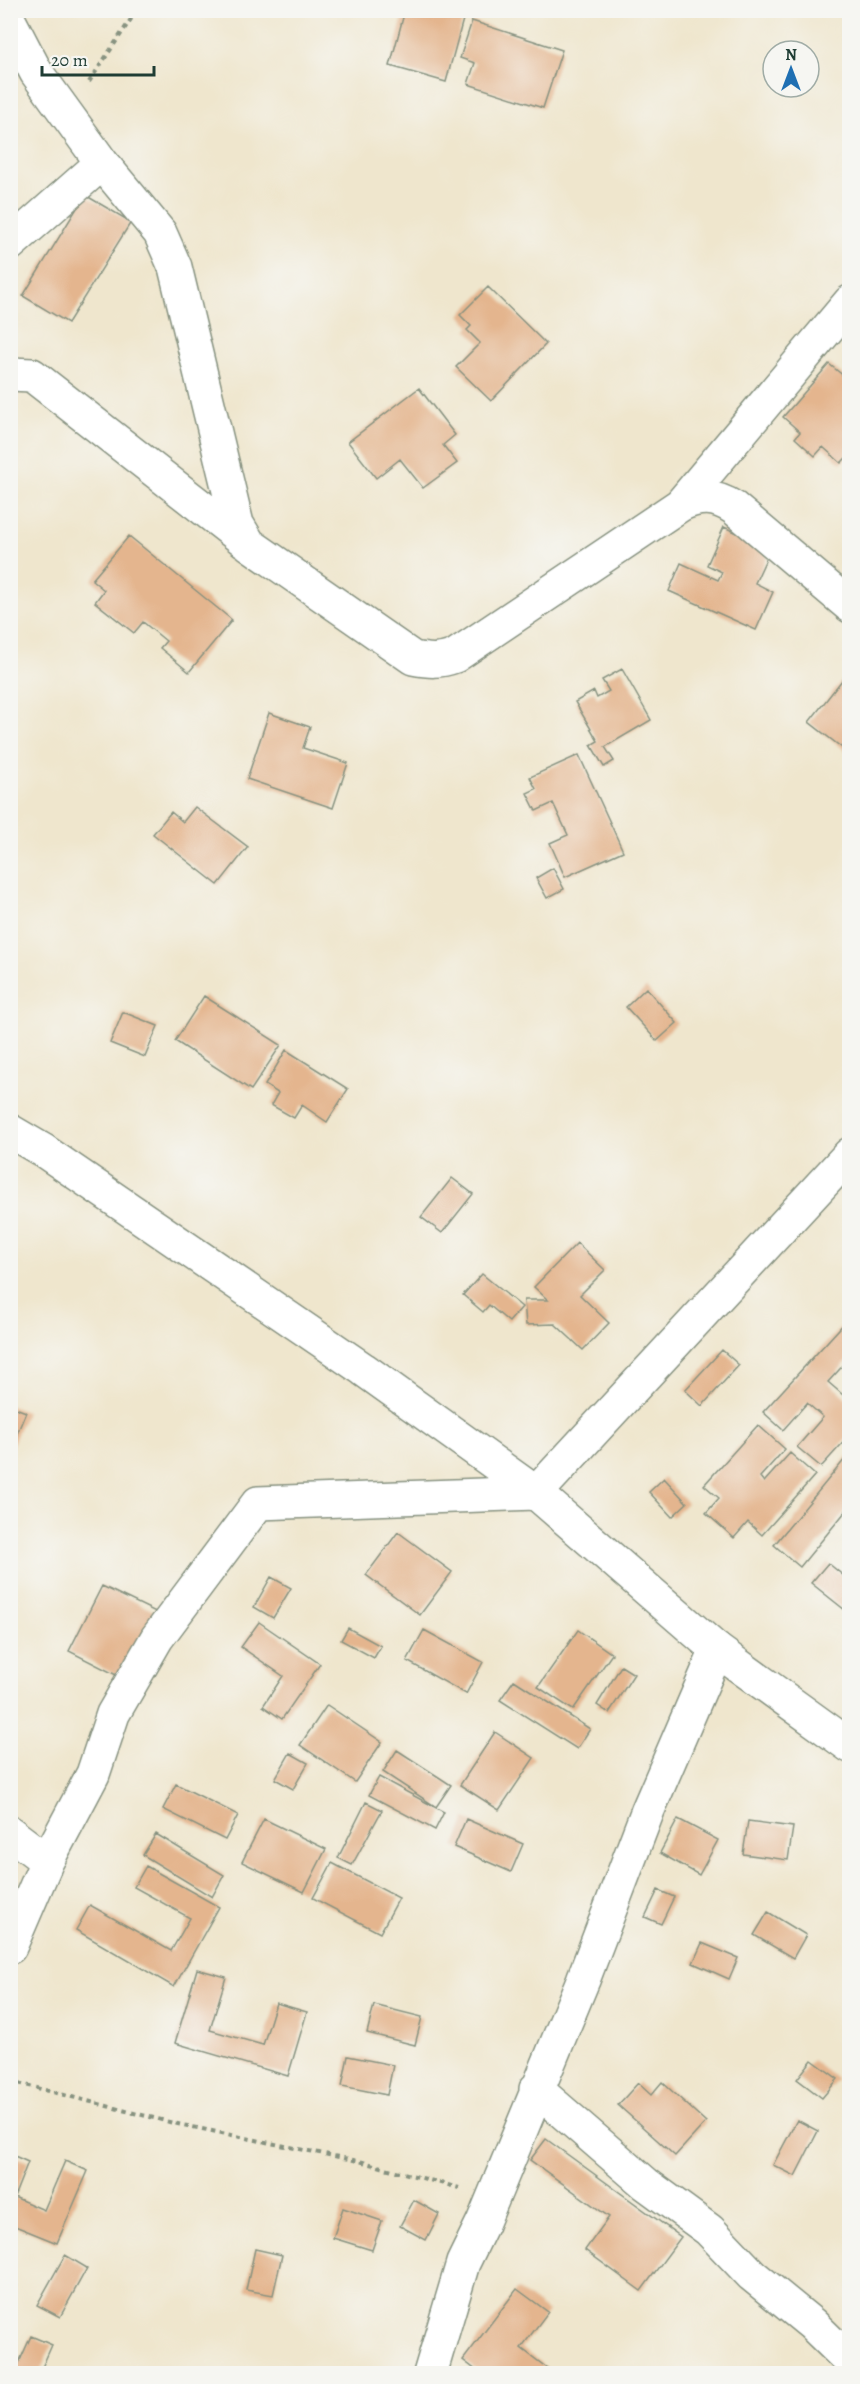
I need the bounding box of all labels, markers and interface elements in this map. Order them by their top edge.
scale bar [42,39,154,77]
north arrow [761,39,821,99]
text: N [785,44,797,66]
text: 20 m [51,48,88,72]

